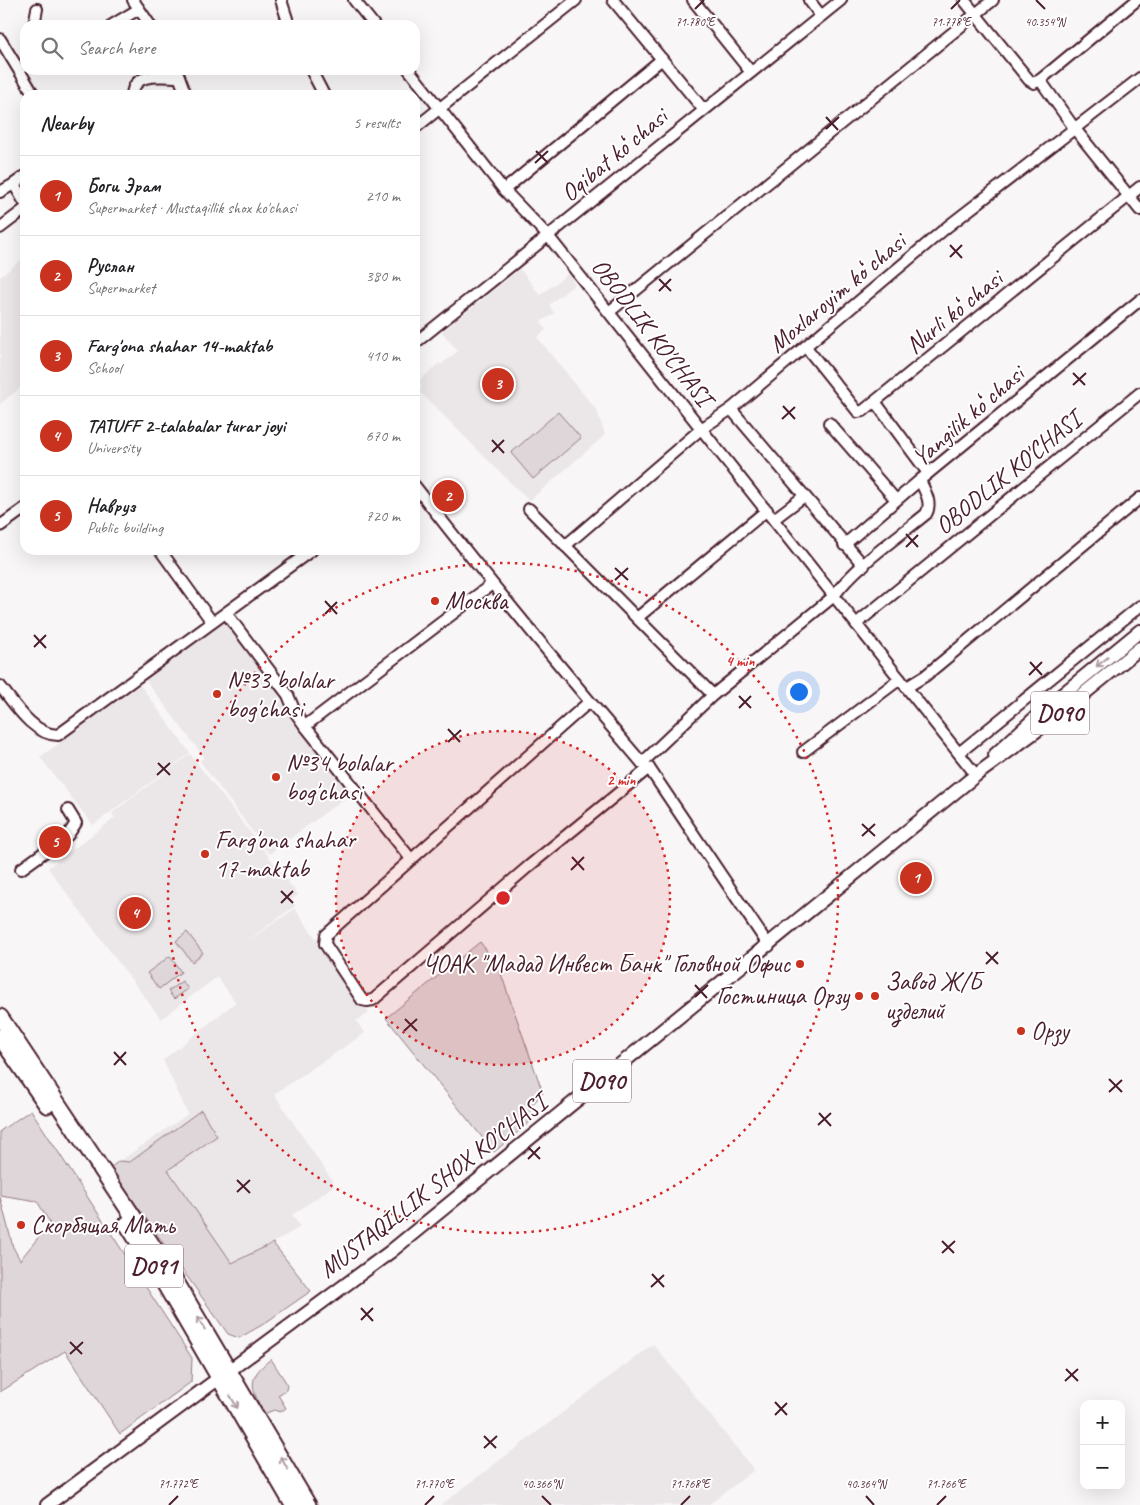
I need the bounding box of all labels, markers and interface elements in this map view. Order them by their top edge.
text: 71.780°E [675,14,716,30]
text: 71.778°E [931,14,972,30]
text: 40.354°N [1025,14,1067,30]
search box [20,20,420,75]
icon: search [38,34,66,62]
text: Search here [78,36,155,60]
street label: Oqibat koʻchasi [554,99,677,209]
text: Nearby [40,110,93,136]
text: 5 results [353,113,400,133]
text: Боги Эрам [87,174,160,198]
text: 1 [52,186,60,206]
text: 210 m [366,186,400,206]
text: Supermarket · Mustaqillik shox ko'chasi [87,198,297,218]
street label: Moxlaroyim koʻchasi [762,224,915,360]
street label: OBODLIK KO'CHASI [584,252,723,416]
text: Руслан [87,254,134,278]
street label: Nurli koʻchasi [899,261,1012,361]
text: 2 [52,266,60,286]
text: 380 m [366,266,400,286]
text: Supermarket [87,278,155,298]
text: Farg'ona shahar 14-maktab [87,334,272,358]
text: 3 [52,346,60,366]
text: 410 m [366,346,400,366]
street label: Yangilik koʻchasi [905,356,1033,474]
text: School [87,358,121,378]
pin: 3 [482,365,514,403]
street label: OBODLIK KO'CHASI [928,401,1091,542]
text: TATUFF 2-talabalar turar joyi [87,414,285,438]
text: 4 [52,426,60,446]
text: 670 m [366,426,400,446]
text: University [87,438,140,458]
pin: 2 [432,477,464,515]
text: Навруз [87,494,135,518]
text: 5 [53,506,59,526]
text: 720 m [366,506,400,526]
text: Public building [87,518,163,538]
place label: Москва [445,585,509,617]
marker: Москва [429,595,441,607]
text: 4 min [726,652,755,671]
one-way arrow [1096,657,1109,668]
place label: №33 bolalar bog'chasi [227,664,337,725]
your location [786,679,812,705]
marker: №33 bolalar bog'chasi [211,688,223,700]
road number: D090 [1031,691,1089,734]
place label: №34 bolalar bog'chasi [286,747,396,808]
marker: №34 bolalar bog'chasi [270,771,282,783]
text: 2 min [607,771,636,790]
pin: 5 [39,823,71,861]
place label: Farg'ona shahar 17-maktab [215,824,357,885]
marker: Farg'ona shahar 17-maktab [199,848,211,860]
pin: 1 [900,859,932,897]
centre of rings [494,889,512,907]
pin: 4 [119,894,151,932]
place label: ЧОАК "Мадад Инвест Банк" Головной Офис [423,948,791,980]
marker: ЧОАК "Мадад Инвест Банк" Головной Офис [794,958,806,970]
place label: Завод Ж/Б изделий [885,966,986,1028]
place label: Гостиница Орзу [716,980,850,1012]
marker: Гостиница Орзу [853,990,865,1002]
marker: Завод Ж/Б изделий [869,990,881,1002]
place label: Орзу [1031,1015,1071,1047]
marker: Орзу [1015,1025,1027,1037]
road number: D090 [573,1060,631,1102]
street label: MUSTAQILLIK SHOX KO'CHASI [313,1084,557,1285]
place label: Скорбящая Мать [31,1209,177,1241]
marker: Скорбящая Мать [15,1219,27,1231]
road number: D091 [125,1244,183,1288]
one-way arrow [196,1316,206,1330]
one-way arrow [229,1394,239,1408]
map controls [1080,1400,1125,1490]
button: + [1080,1400,1125,1445]
button: − [1080,1445,1125,1490]
one-way arrow [278,1456,288,1470]
text: 71.772°E [158,1476,199,1492]
text: 71.770°E [414,1476,455,1492]
text: 40.366°N [522,1476,564,1492]
text: 71.768°E [670,1476,711,1492]
text: 40.364°N [846,1476,888,1492]
text: 71.766°E [926,1476,967,1492]

